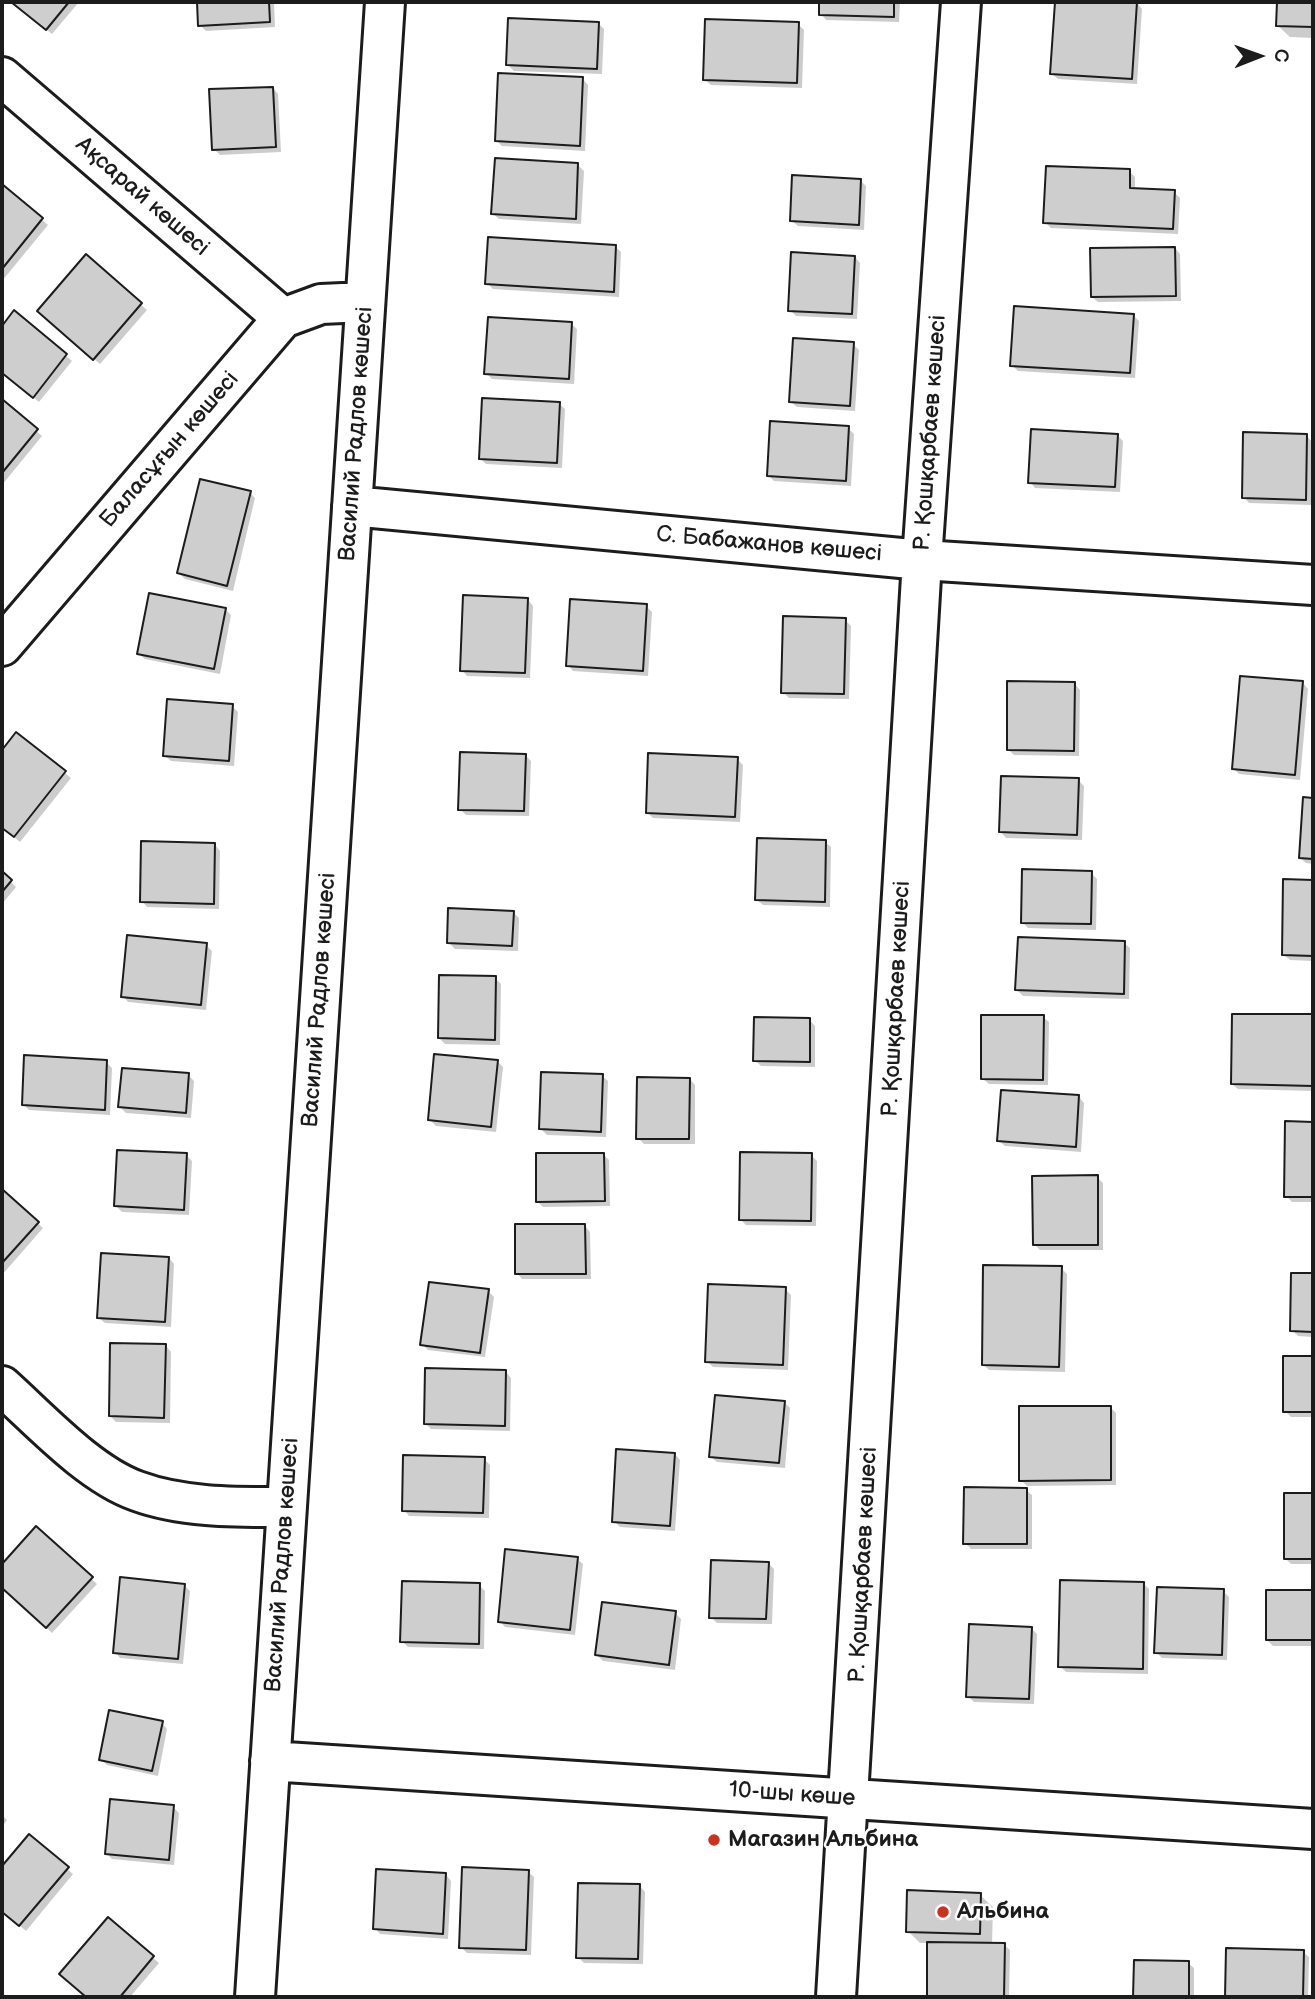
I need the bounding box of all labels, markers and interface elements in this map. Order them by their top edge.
north arrow [1224,21,1294,91]
text: С [1269,49,1292,62]
street label: Ақсарай көшесі [70,132,214,262]
street label: Василий Радлов көшесі [334,306,380,562]
street label: Р. Қошқарбаев көшесі [909,314,953,552]
street label: Баласұғын көшесі [95,366,245,534]
street label: С. Бабажанов көшесі [655,521,883,569]
street label: Василий Радлов көшесі [297,872,343,1128]
street label: Р. Қошқарбаев көшесі [877,880,917,1118]
street label: Василий Радлов көшесі [260,1437,306,1693]
street label: Р. Қошқарбаев көшесі [844,1446,884,1684]
street label: 10-шы көше [728,1777,856,1813]
place label: Магазин Альбина [728,1826,918,1854]
marker: Магазин Альбина [706,1832,722,1848]
place label: Альбина [957,1898,1049,1926]
marker: Альбина [935,1904,951,1920]

